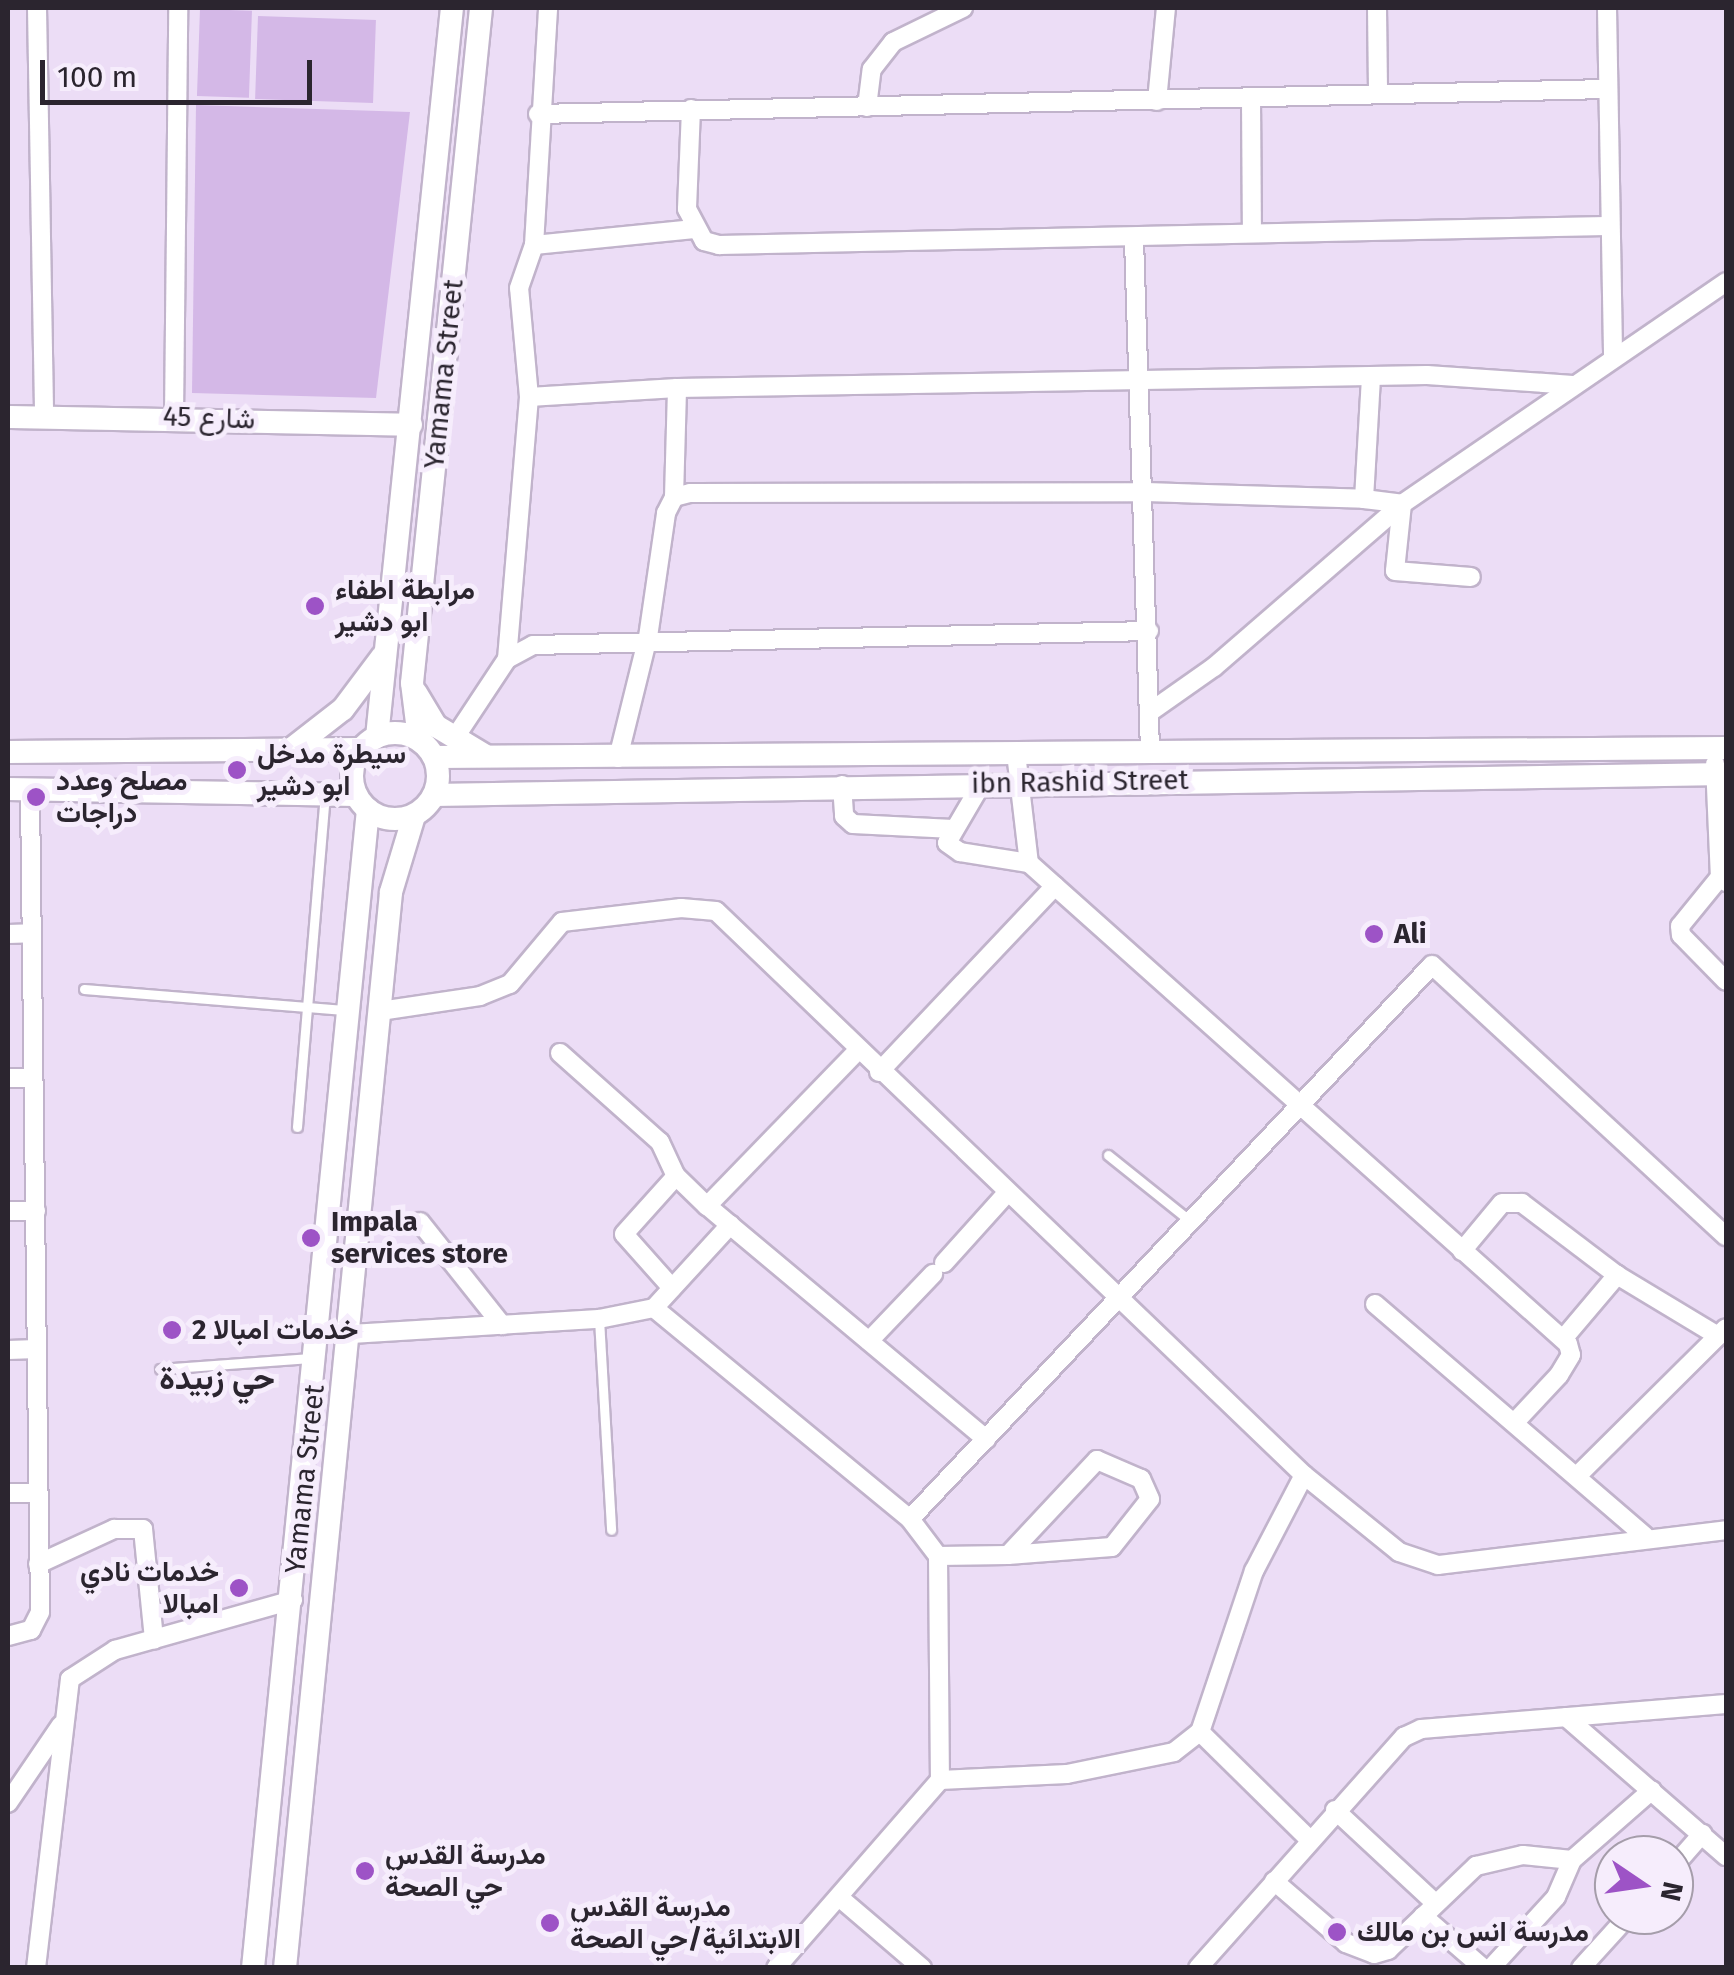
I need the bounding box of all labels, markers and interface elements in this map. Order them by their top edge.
scale bar [45,40,318,102]
text: 100 m [57,59,137,95]
street label: Yamama Street [417,278,471,470]
street label: شارع 45 [162,400,256,436]
place label: مرابطة اطفاء ابو دشير [335,573,475,639]
marker: مرابطة اطفاء ابو دشير [304,595,326,617]
place label: سيطرة مدخل ابو دشير [257,737,406,803]
marker: سيطرة مدخل ابو دشير [226,759,248,781]
street label: ibn Rashid Street [971,763,1189,801]
place label: مصلح وعدد دراجات [56,764,187,830]
marker: مصلح وعدد دراجات [25,786,47,808]
place label: Ali [1394,917,1427,951]
marker: Ali [1363,923,1385,945]
place label: Impala services store [331,1205,508,1271]
marker: Impala services store [300,1227,322,1249]
place label: خدمات امبالا 2 [192,1313,358,1347]
marker: خدمات امبالا 2 [161,1319,183,1341]
district label: حي زبيدة [159,1359,275,1397]
street label: Yamama Street [278,1383,332,1575]
place label: خدمات نادي امبالا [80,1555,219,1621]
marker: خدمات نادي امبالا [228,1577,250,1599]
north arrow [1594,1835,1694,1935]
place label: مدرسة القدس حي الصحة [385,1838,546,1904]
marker: مدرسة القدس حي الصحة [354,1860,376,1882]
text: N [1654,1879,1690,1904]
place label: مدرسة القدس الابتدائية/حي الصحة [570,1890,801,1956]
marker: مدرسة القدس الابتدائية/حي الصحة [539,1912,561,1934]
place label: مدرسة انس بن مالك [1357,1915,1589,1949]
marker: مدرسة انس بن مالك [1326,1921,1348,1943]

